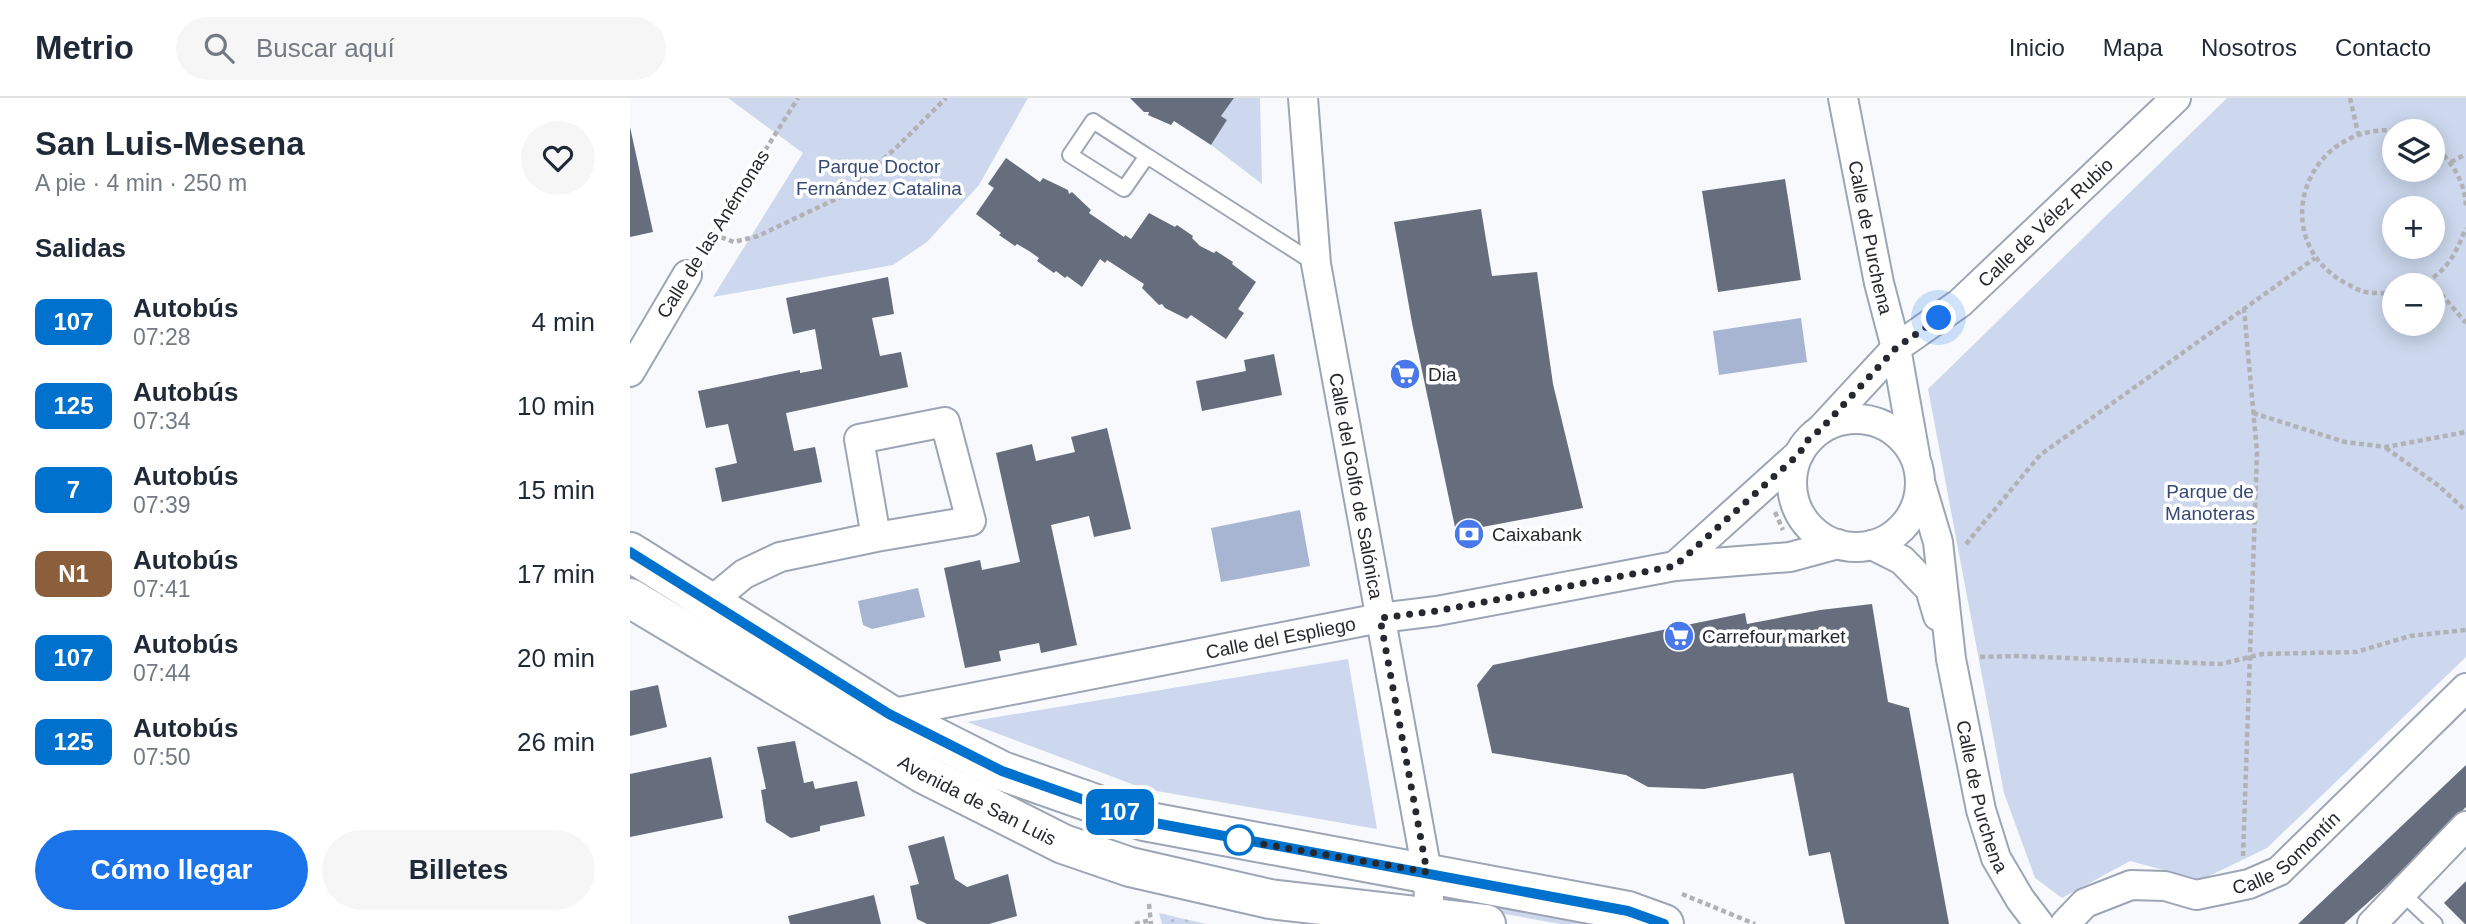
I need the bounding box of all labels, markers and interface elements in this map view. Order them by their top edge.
search box [176,17,666,80]
text: Metrio [35,29,134,66]
icon: search [200,29,238,67]
text: Buscar aquí [256,33,395,63]
text: Inicio [2009,34,2065,61]
text: Mapa [2103,34,2163,61]
text: Nosotros [2201,34,2297,61]
text: Contacto [2335,34,2431,61]
map controls [2382,119,2445,336]
button: layers [2382,119,2445,182]
button: heart [521,121,595,195]
text: San Luis-Mesena [35,125,305,162]
street label: Calle de las Anémonas [653,146,773,322]
street label: Calle de Vélez Rubio [1973,153,2117,291]
park label: Parque Doctor Fernández Catalina [796,156,962,199]
street label: Calle de Purchena [1845,159,1897,317]
text: A pie · 4 min · 250 m [35,170,247,196]
button: + [2382,196,2445,259]
text: Salidas [35,233,126,263]
button: − [2382,273,2445,336]
text: Autobús [133,293,238,323]
your location [1921,300,1956,335]
text: 4 min [531,307,595,337]
text: 107 [53,308,94,335]
text: 07:28 [133,324,191,350]
supermarket icon: Dia [1388,357,1422,391]
place label: Dia [1428,364,1457,385]
street label: Calle del Golfo de Salónica [1326,371,1388,601]
text: Autobús [133,377,238,407]
text: 10 min [517,391,595,421]
text: 125 [53,392,94,419]
text: 07:34 [133,408,191,434]
text: Autobús [133,461,238,491]
text: 15 min [517,475,595,505]
text: 7 [67,476,80,503]
park label: Parque de Manoteras [2165,481,2255,524]
text: 07:39 [133,492,191,518]
bank icon: Caixabank [1452,517,1486,551]
place label: Caixabank [1492,524,1582,545]
text: Autobús [133,545,238,575]
text: 17 min [517,559,595,589]
text: N1 [58,560,89,587]
text: 07:41 [133,576,191,602]
street label: Calle del Espliego [1204,613,1357,662]
supermarket icon: Carrefour market [1662,619,1696,653]
place label: Carrefour market [1702,626,1846,647]
text: Autobús [133,629,238,659]
text: 20 min [517,643,595,673]
text: 107 [53,644,94,671]
text: 07:44 [133,660,191,686]
text: Autobús [133,713,238,743]
street label: Calle de Purchena [1953,718,2013,876]
text: 26 min [517,727,595,757]
text: 125 [53,728,94,755]
text: 07:50 [133,744,191,770]
street label: Avenida de San Luis [895,751,1059,849]
line badge: 107 [1080,789,1160,835]
text: 107 [1100,798,1140,825]
street label: Calle Somontín [2230,807,2344,898]
unlabelled marker [1224,825,1254,855]
button: Cómo llegar [35,830,308,910]
button: Billetes [322,830,595,910]

